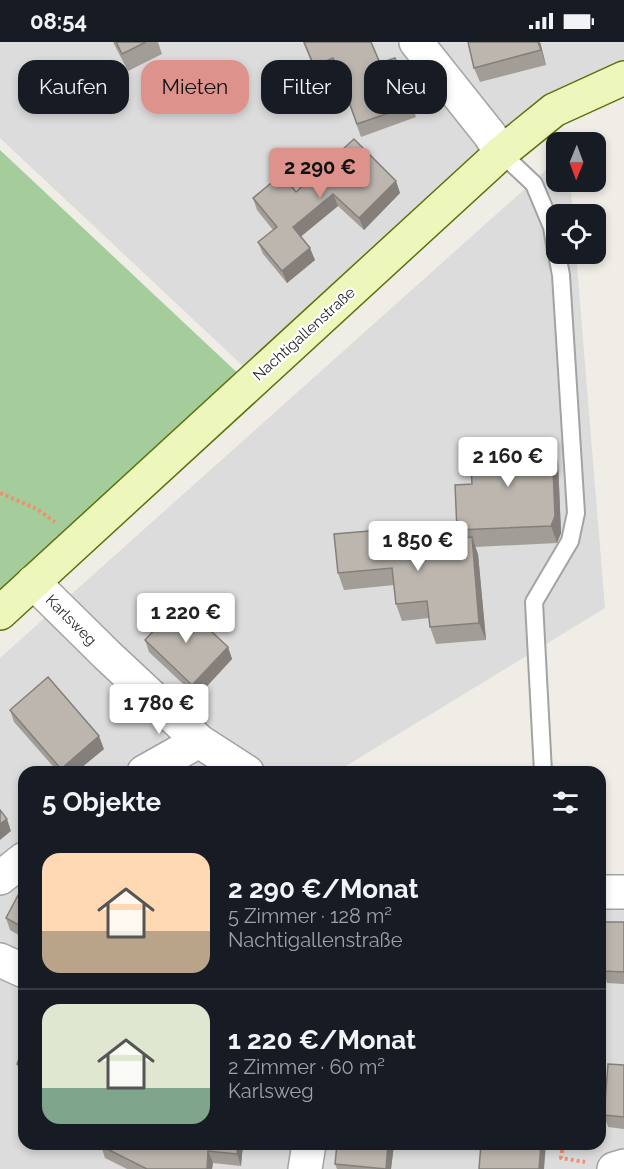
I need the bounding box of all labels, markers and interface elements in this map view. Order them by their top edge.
text: 08:54 [30,8,87,34]
chip: Kaufen [18,60,129,114]
chip: Mieten [141,60,249,114]
chip: Filter [261,60,352,114]
chip: Neu [364,60,447,114]
north arrow [546,132,606,192]
map controls [546,132,606,264]
pin: 2 290 € [265,148,375,199]
text: 2 290 € [284,155,356,179]
button: locate [546,204,606,264]
street label: Nachtigallenstraße [249,283,359,384]
pin: 2 160 € [453,437,563,488]
text: 2 160 € [472,444,544,468]
pin: 1 850 € [363,521,473,572]
text: 1 850 € [383,528,453,552]
street label: Karlsweg [42,591,100,649]
pin: 1 220 € [131,593,241,644]
text: 1 220 € [151,600,221,624]
pin: 1 780 € [104,684,214,735]
text: 1 780 € [123,691,195,715]
icon: filters [549,786,582,819]
text: 5 Objekte [42,787,161,817]
text: 2 290 €/Monat [228,874,418,904]
icon: home [90,877,162,949]
text: 5 Zimmer · 128 m² [228,904,392,928]
text: Nachtigallenstraße [228,928,402,952]
text: 1 220 €/Monat [228,1025,416,1055]
icon: home [90,1028,162,1100]
text: 2 Zimmer · 60 m² [228,1055,385,1079]
text: Karlsweg [228,1079,314,1103]

